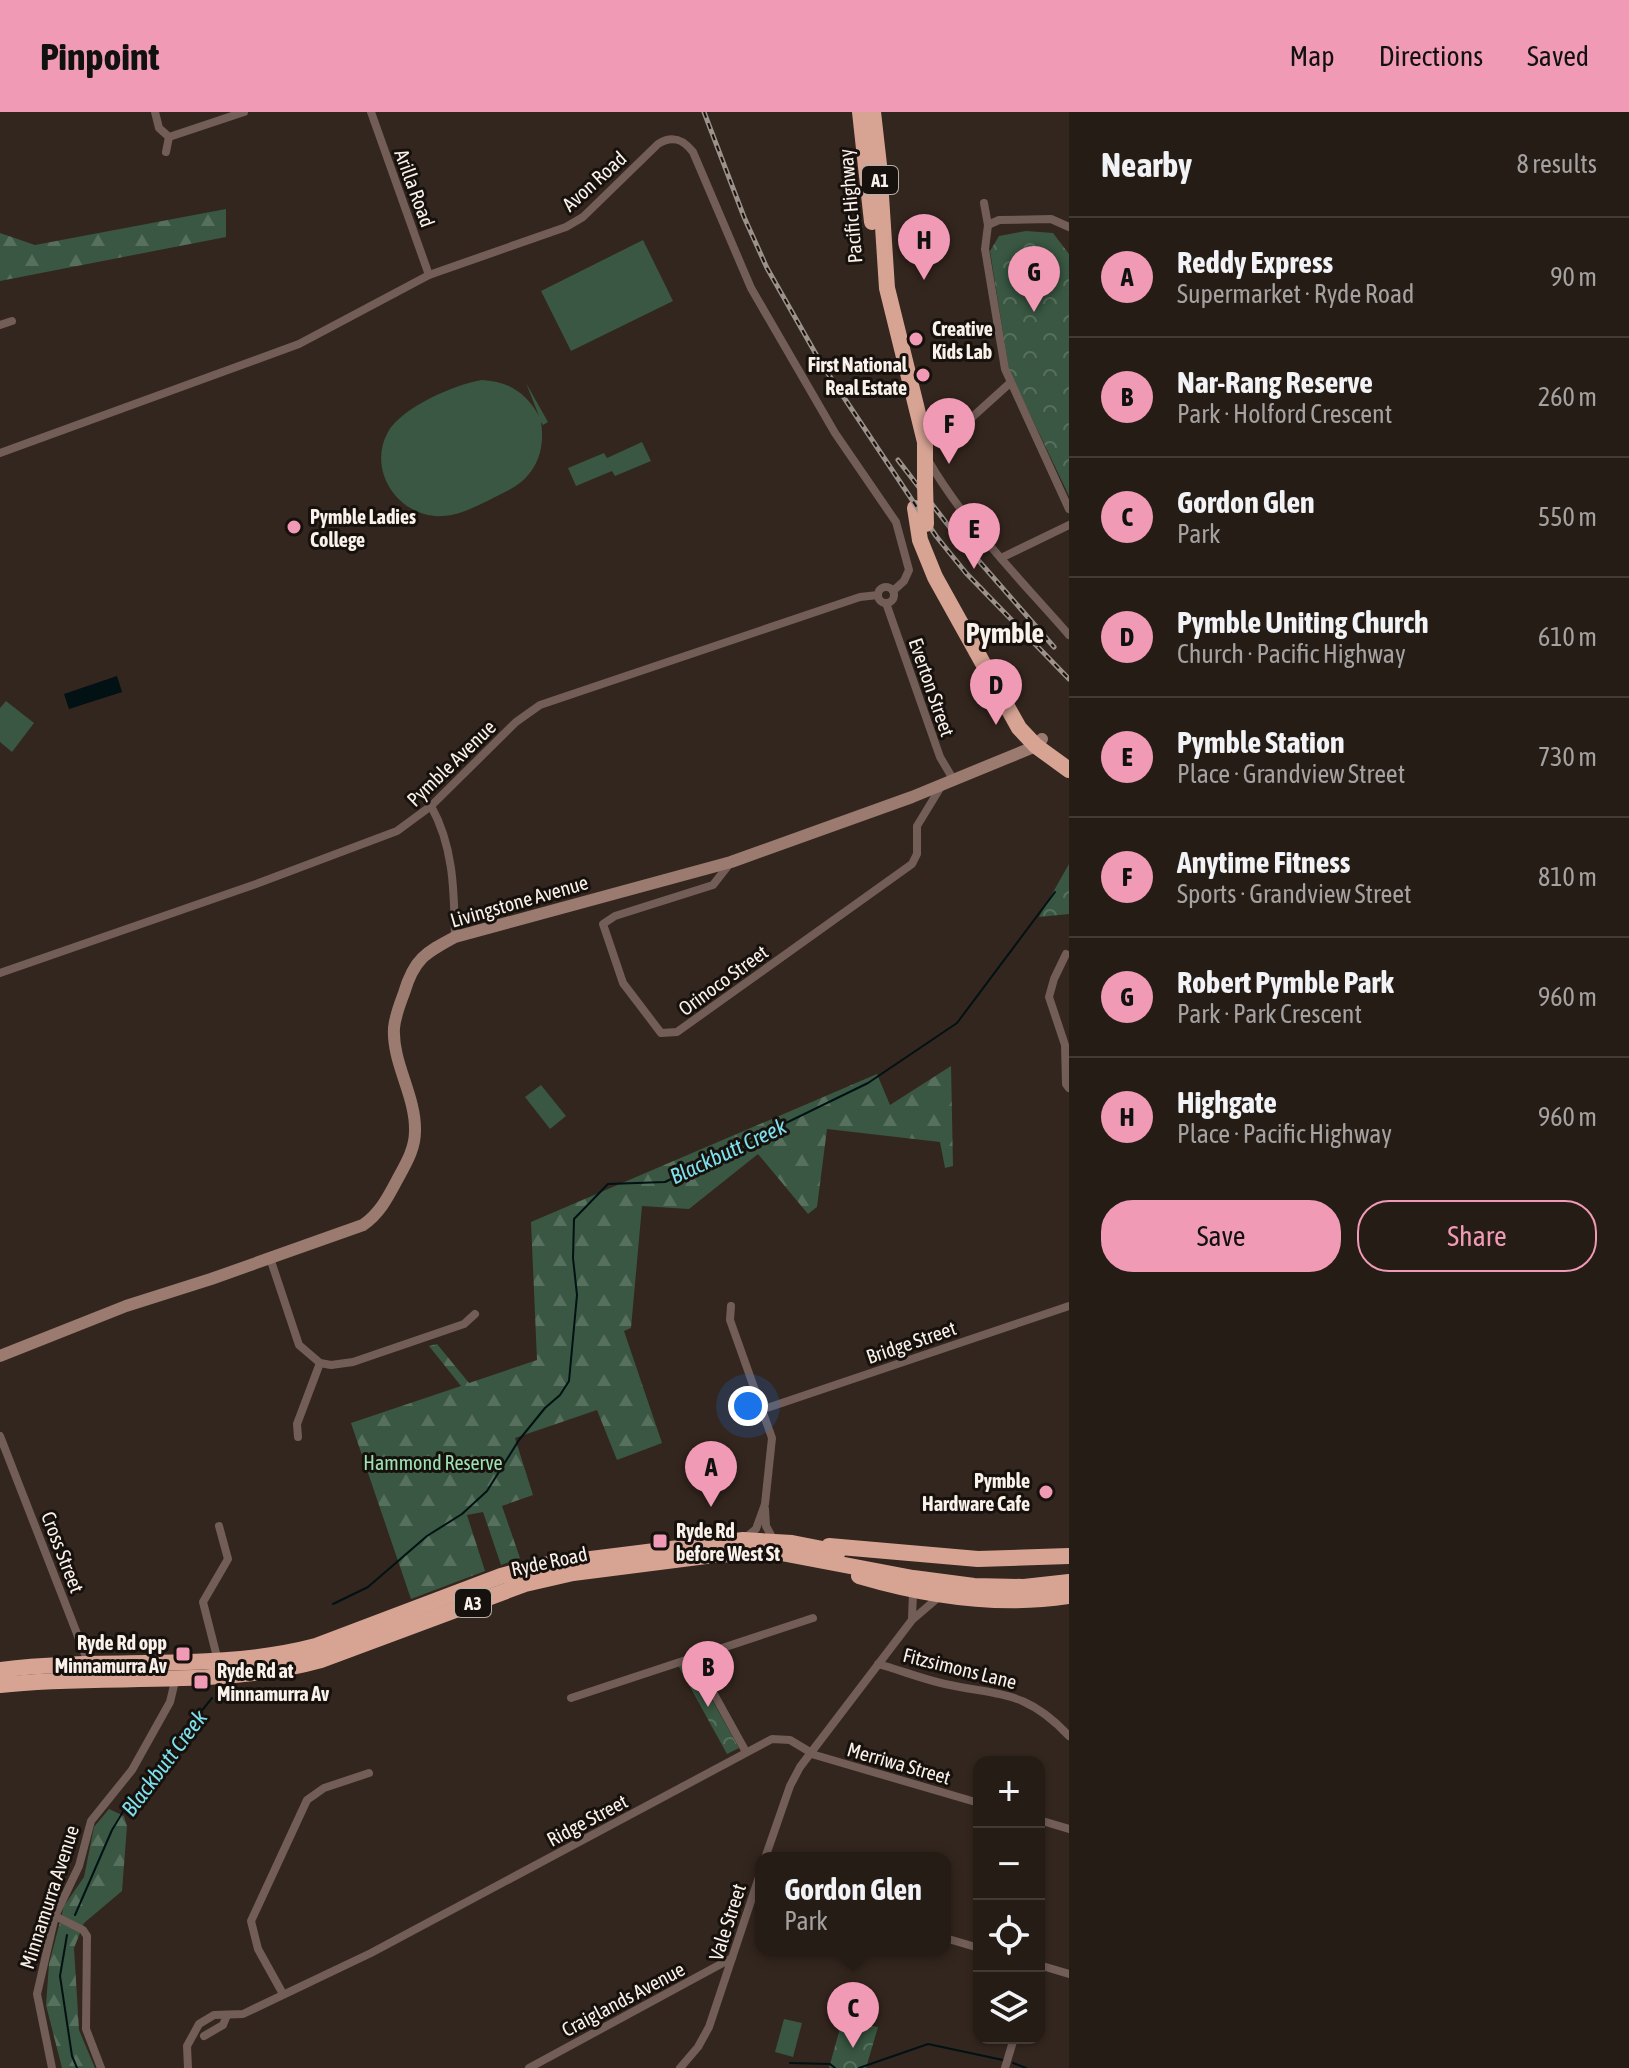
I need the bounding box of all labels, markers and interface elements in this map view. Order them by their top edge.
text: Pinpoint [40,35,159,78]
text: Map [1290,40,1335,72]
text: Directions [1379,40,1483,72]
text: Saved [1527,40,1589,72]
text: Nearby [1101,145,1192,184]
street label: Arilla Road [390,146,440,230]
street label: Avon Road [557,146,631,216]
street label: Pacific Highway [834,148,866,264]
text: 8 results [1516,149,1597,179]
road number: A1 [862,166,898,194]
pin: H [898,214,950,280]
text: Reddy Express [1177,245,1333,279]
pin: G [1008,246,1060,312]
text: A [1121,262,1133,292]
text: 90 m [1550,262,1597,292]
text: Supermarket · Ryde Road [1177,279,1414,309]
place label: Creative Kids Lab [932,317,993,363]
marker: Creative Kids Lab [907,330,925,348]
place label: First National Real Estate [808,353,908,399]
text: Nar-Rang Reserve [1177,365,1373,399]
marker: First National Real Estate [914,366,932,384]
text: B [1121,382,1133,412]
text: 260 m [1538,382,1597,412]
pin: F [923,398,975,464]
text: Park · Holford Crescent [1177,399,1392,429]
text: Gordon Glen [1177,485,1315,519]
text: C [1121,502,1133,532]
text: 550 m [1538,502,1597,532]
pin: E [948,503,1000,569]
place label: Pymble Ladies College [310,505,416,551]
marker: Pymble Ladies College [285,518,303,536]
text: Park [1177,519,1220,549]
text: Pymble Uniting Church [1177,605,1429,639]
district label: Pymble [966,617,1044,649]
text: D [1120,622,1134,652]
text: 610 m [1538,622,1597,652]
street label: Everton Street [904,635,960,739]
text: Church · Pacific Highway [1177,639,1406,669]
pin: D [970,659,1022,725]
street label: Pymble Avenue [402,715,500,811]
text: Pymble Station [1177,725,1345,759]
text: E [1121,742,1133,772]
text: 730 m [1538,742,1597,772]
text: Place · Grandview Street [1177,759,1405,789]
text: Anytime Fitness [1177,845,1350,879]
text: F [1122,862,1132,892]
text: 810 m [1538,862,1597,892]
street label: Livingstone Avenue [447,870,591,932]
text: Sports · Grandview Street [1177,879,1412,909]
street label: Orinoco Street [674,940,772,1020]
text: Robert Pymble Park [1177,965,1394,999]
text: G [1120,982,1134,1012]
text: 960 m [1538,982,1597,1012]
text: Park · Park Crescent [1177,999,1362,1029]
text: Highgate [1177,1085,1277,1119]
text: H [1119,1102,1135,1132]
text: 960 m [1538,1102,1597,1132]
water label: Blackbutt Creek [666,1113,791,1189]
text: Place · Pacific Highway [1177,1119,1392,1149]
button: Save [1101,1200,1341,1272]
button: Share [1357,1200,1597,1272]
street label: Bridge Street [863,1316,959,1368]
your location [728,1386,768,1426]
pin: A [685,1441,737,1507]
park label: Hammond Reserve [363,1451,503,1474]
place label: Pymble Hardware Cafe [922,1469,1030,1515]
marker: Pymble Hardware Cafe [1037,1483,1055,1501]
street label: Cross Street [37,1508,89,1596]
place label: Ryde Rd before West St [676,1519,780,1565]
marker: Ryde Rd before West St [651,1532,669,1550]
street label: Ryde Road [509,1542,589,1580]
road number: A3 [455,1589,491,1617]
place label: Ryde Rd opp Minnamurra Av [55,1631,168,1677]
pin: B [682,1641,734,1707]
street label: Fitzsimons Lane [901,1643,1019,1693]
marker: Ryde Rd opp Minnamurra Av [174,1645,192,1663]
place label: Ryde Rd at Minnamurra Av [217,1659,330,1705]
marker: Ryde Rd at Minnamurra Av [192,1673,210,1691]
water label: Blackbutt Creek [116,1705,212,1821]
street label: Merriwa Street [845,1737,954,1789]
map controls [973,1756,1045,2044]
button: + [973,1756,1045,1828]
street label: Ridge Street [543,1789,631,1851]
street label: Minnamurra Avenue [15,1822,83,1972]
button: − [973,1828,1045,1900]
popup [755,1852,951,1956]
text: Gordon Glen [784,1872,922,1906]
street label: Vale Street [704,1881,750,1963]
button: locate [973,1900,1045,1972]
text: Park [784,1906,828,1936]
street label: Craiglands Avenue [558,1957,688,2041]
button: layers [973,1972,1045,2044]
pin: C [827,1982,879,2048]

